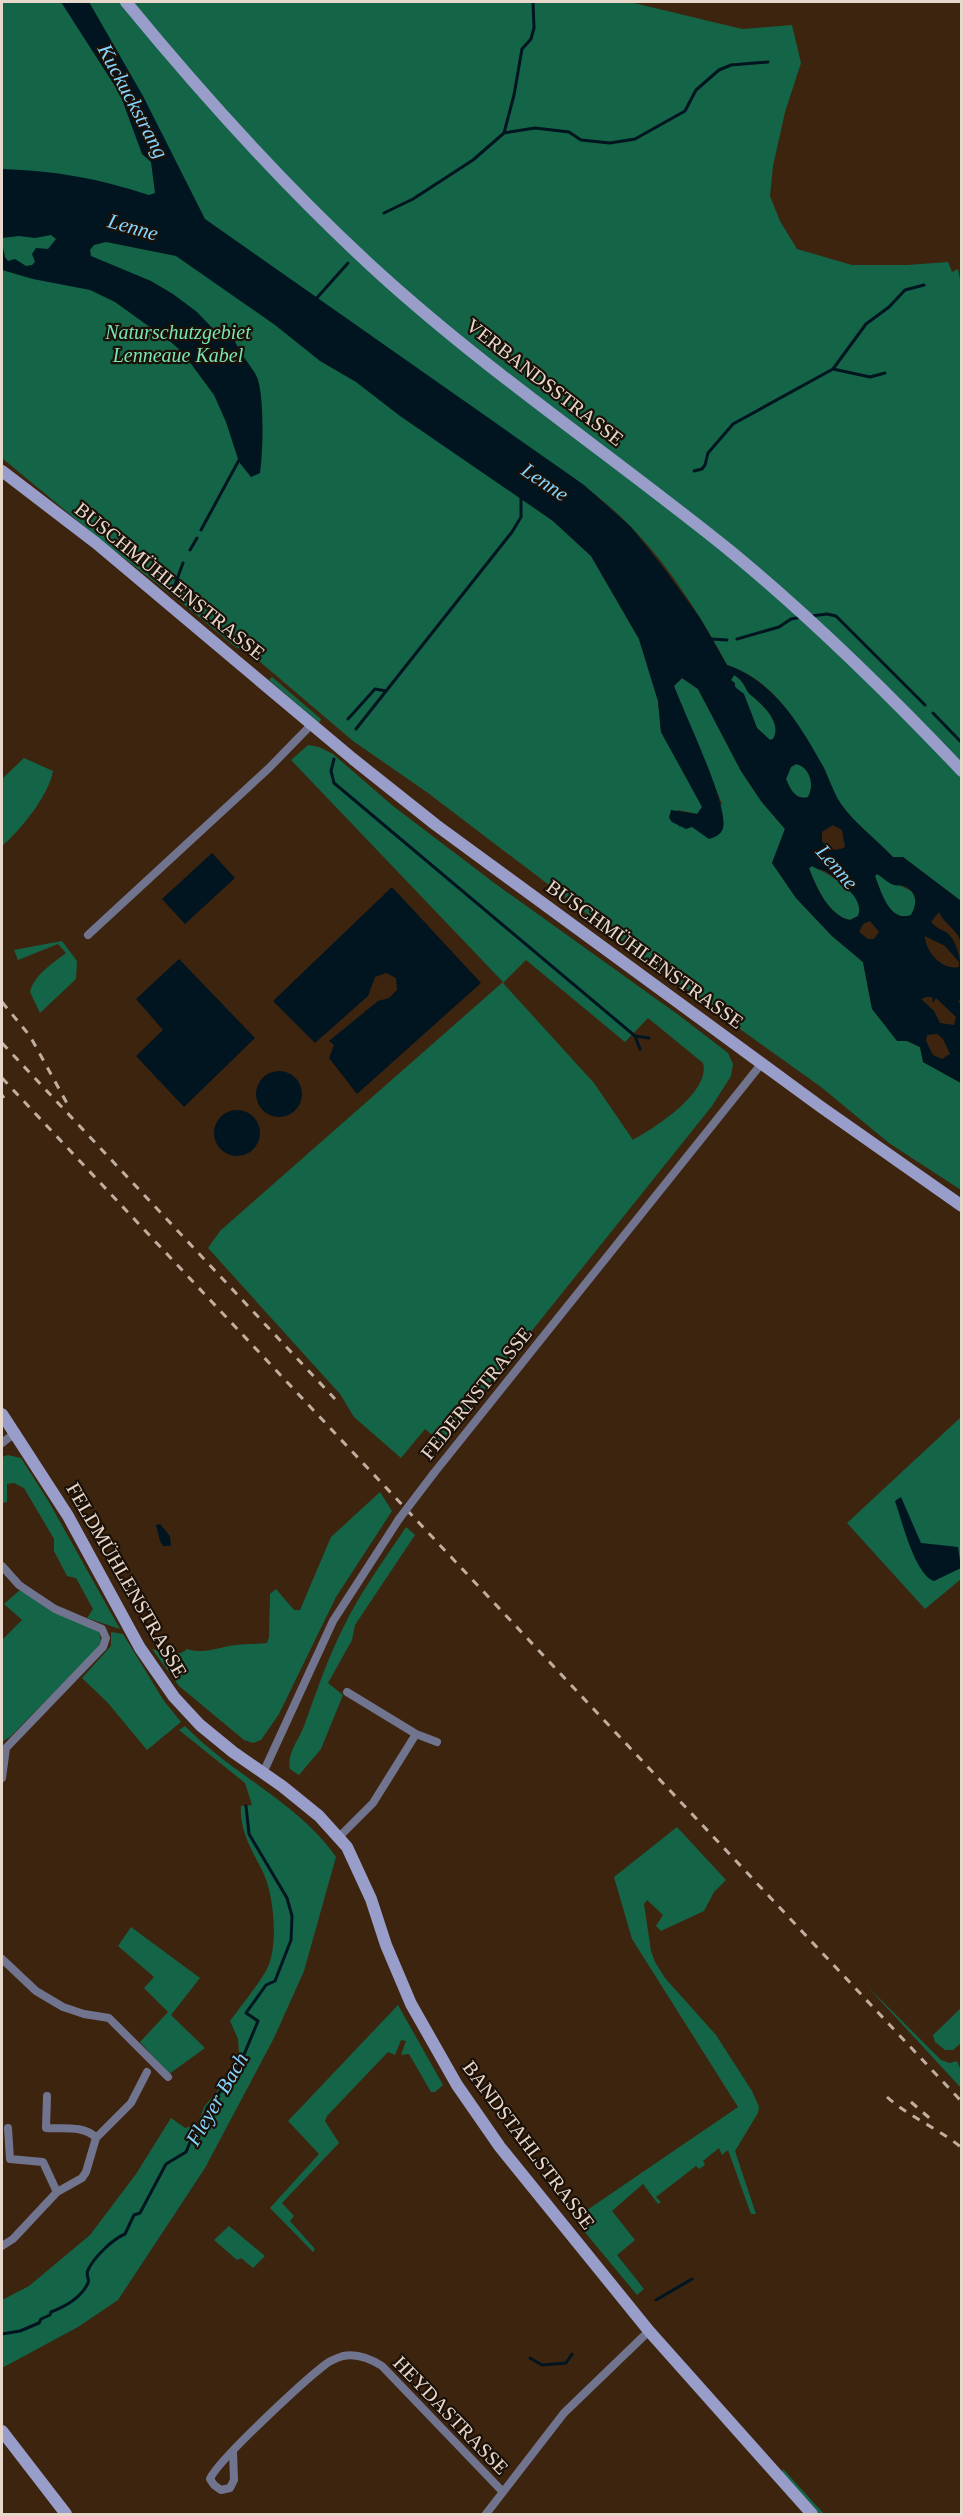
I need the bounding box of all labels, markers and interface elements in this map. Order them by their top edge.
water label: Kuckuckstrang [92,39,173,162]
water label: Lenne [104,208,161,246]
street label: VERBANDSSTRASSE [462,314,628,450]
park label: Naturschutzgebiet Lenneaue Kabel [104,321,251,366]
water label: Lenne [516,457,573,506]
street label: BUSCHMÜHLENSTRASSE [71,498,269,664]
water label: Lenne [810,839,863,894]
street label: BUSCHMÜHLENSTRASSE [542,875,748,1033]
street label: FEDERNSTRASSE [416,1323,536,1463]
street label: FELDMÜHLENSTRASSE [62,1479,192,1681]
water label: Fleyer Bach [180,2048,253,2151]
street label: BANDSTAHLSTRASSE [458,2056,600,2234]
street label: HEYDASTRASSE [389,2351,513,2479]

